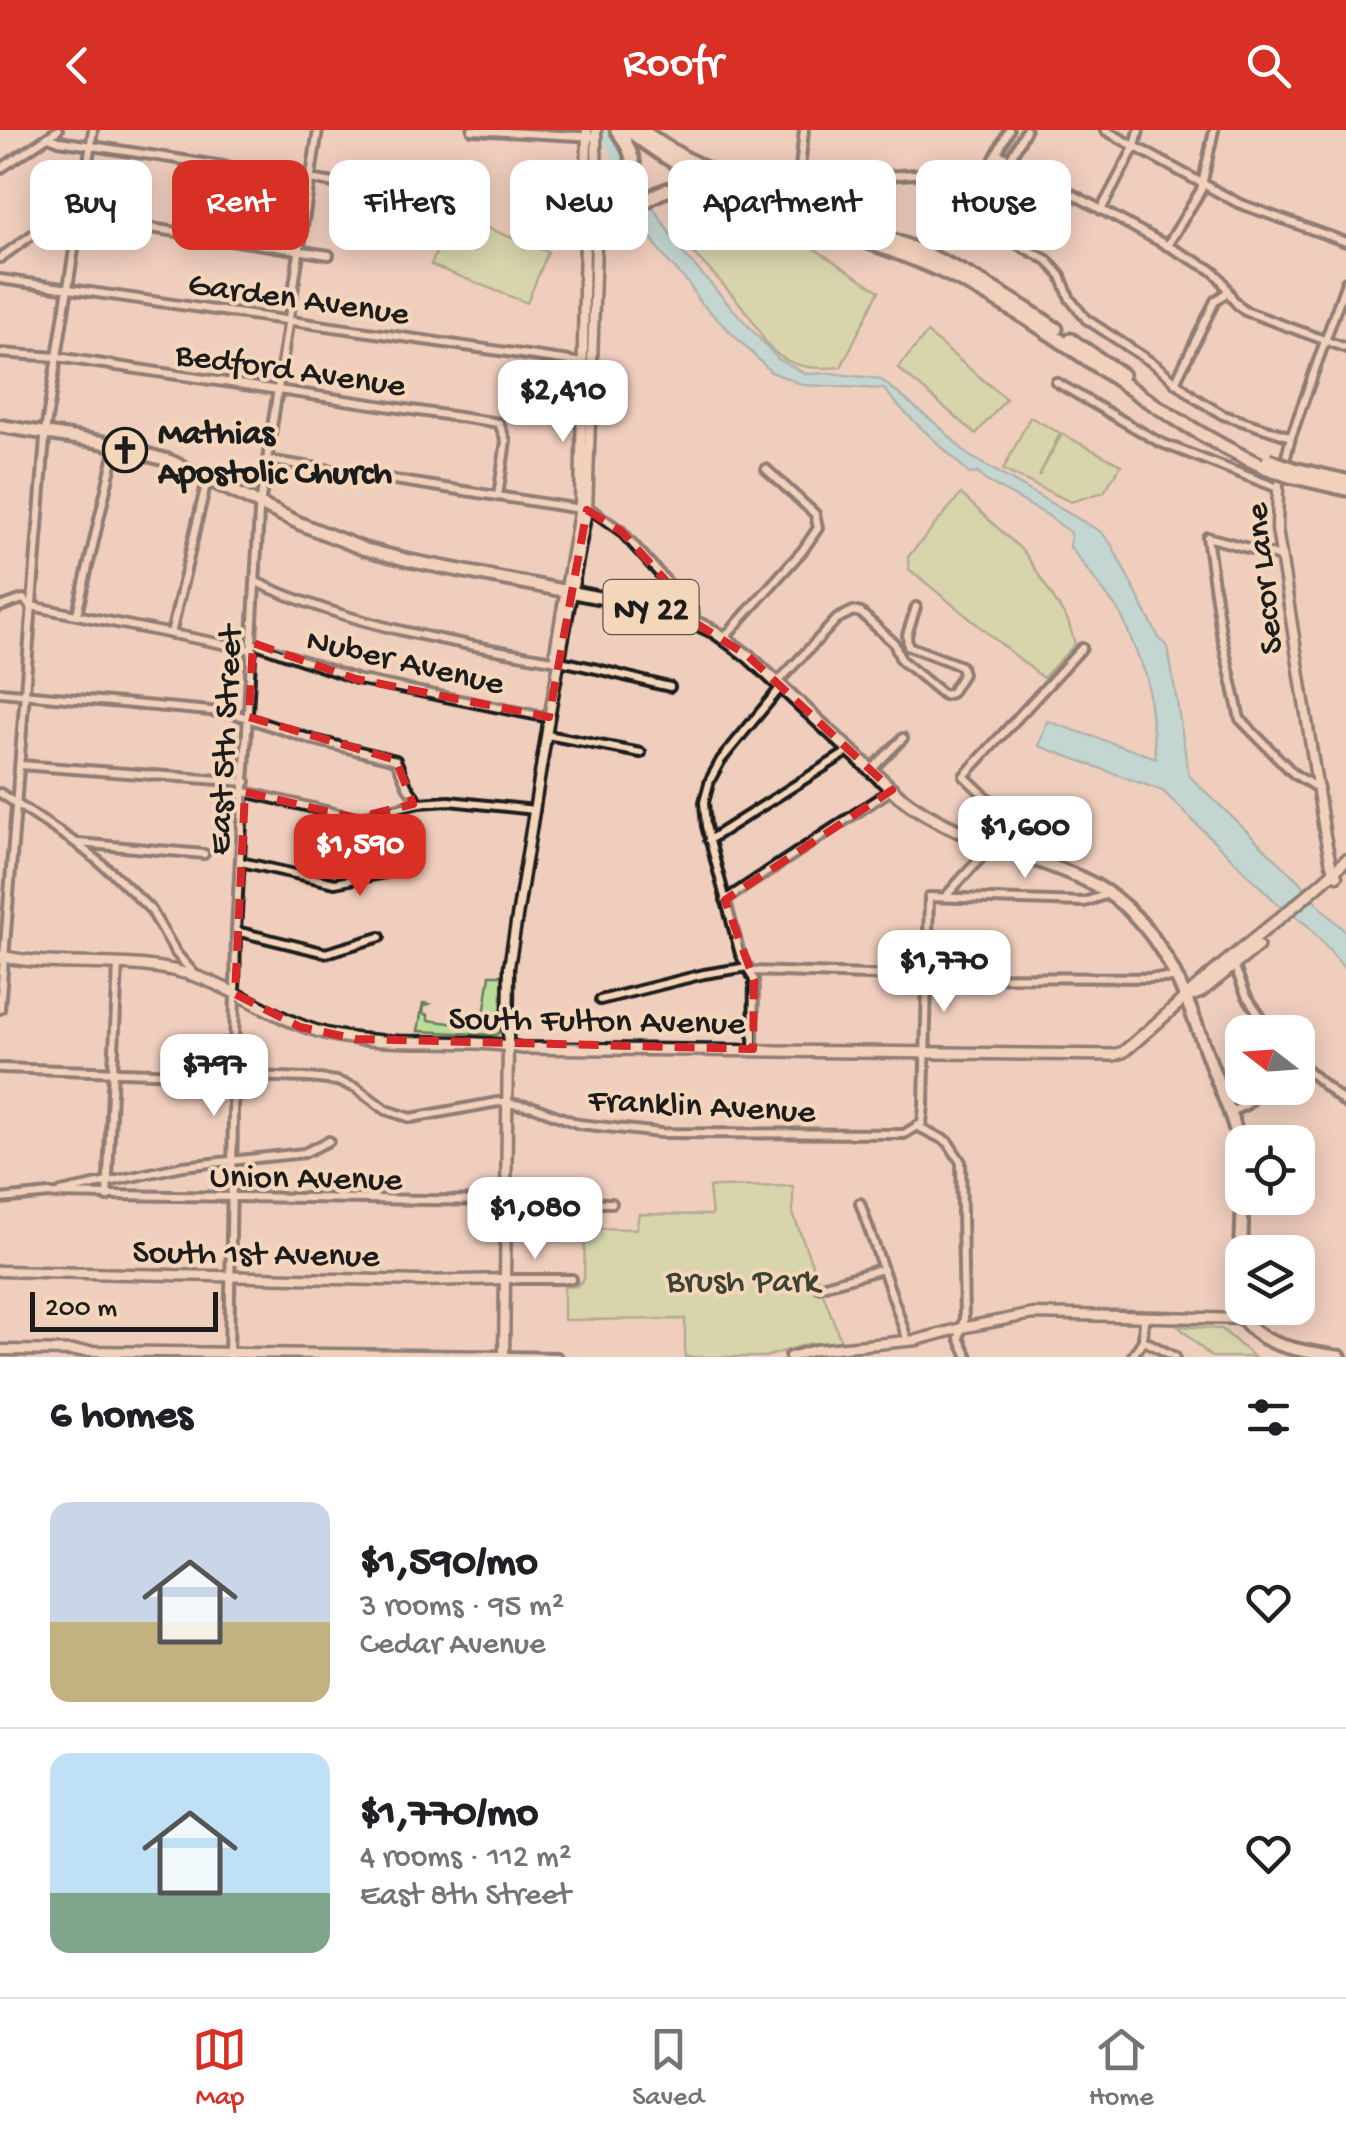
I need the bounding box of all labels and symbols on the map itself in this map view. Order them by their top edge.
street label: Garden Avenue [185,266,412,337]
street label: Bedford Avenue [172,336,409,409]
pin: $2,410 [482,360,644,445]
place label: Mathias Apostolic Church [157,415,392,496]
church icon: Mathias Apostolic Church [102,427,148,473]
street label: Secor Lane [1238,500,1295,656]
road number: NY 22 [604,580,698,634]
street label: East 5th Street [201,622,254,856]
street label: Nuber Avenue [302,622,509,707]
pin: $1,600 [944,796,1106,881]
pin: $1,590 [279,814,441,899]
pin: $1,770 [863,930,1025,1015]
street label: South Fulton Avenue [448,1000,747,1047]
north arrow [1225,1015,1315,1105]
pin: $797 [155,1034,273,1119]
street label: Franklin Avenue [586,1082,817,1135]
street label: Union Avenue [209,1158,404,1203]
pin: $1,080 [454,1177,616,1262]
street label: South 1st Avenue [132,1234,381,1279]
park label: Brush Park [665,1263,823,1304]
scale bar [30,1287,218,1332]

